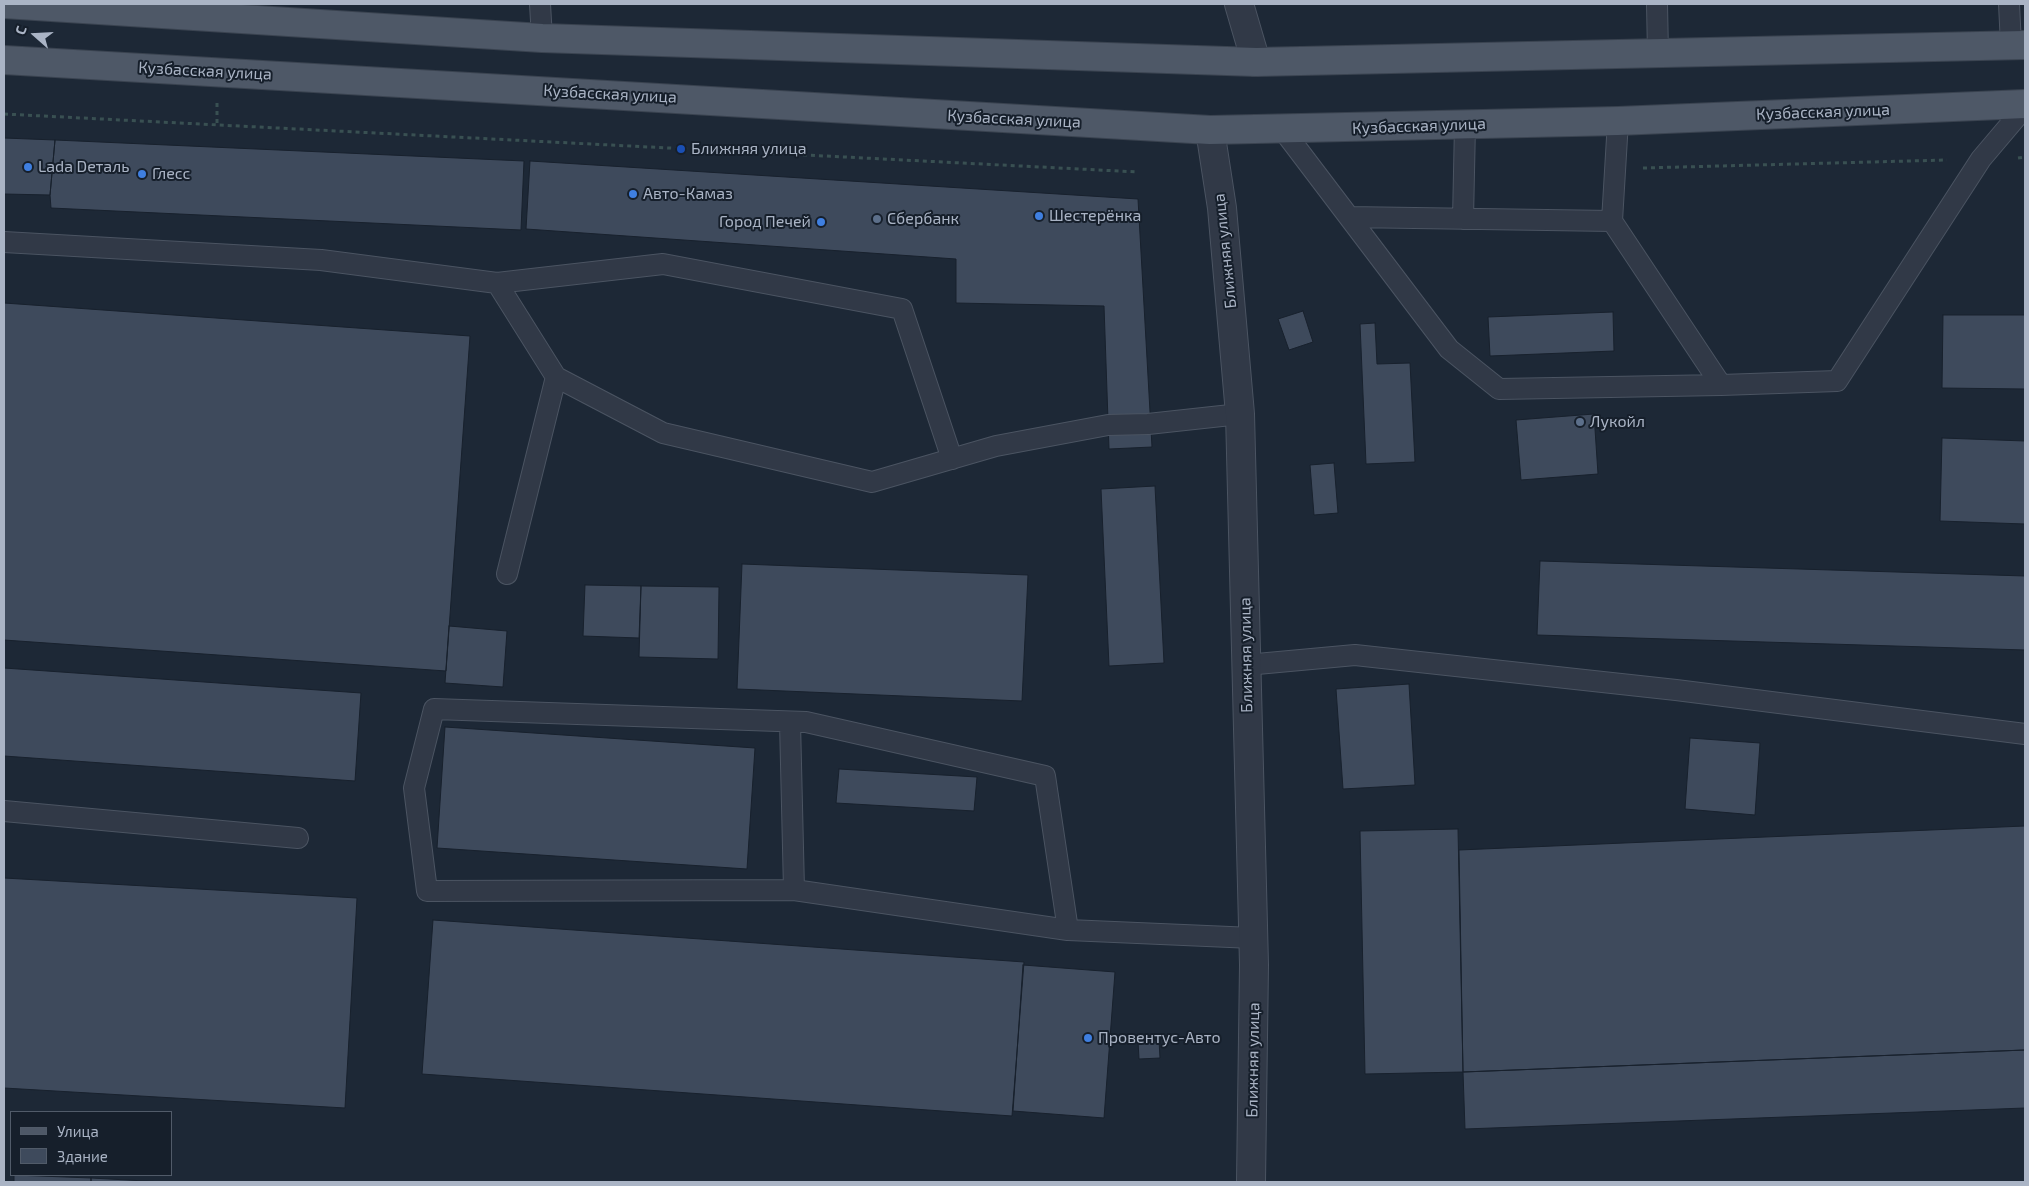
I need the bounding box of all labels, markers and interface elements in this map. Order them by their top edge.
north arrow [10,10,60,60]
text: С [11,23,30,37]
street label: Кузбасская улица [138,58,272,84]
street label: Кузбасская улица [543,81,677,107]
street label: Кузбасская улица [1756,100,1890,124]
street label: Кузбасская улица [947,106,1081,132]
street label: Кузбасская улица [1352,114,1486,138]
place label: Ближняя улица [691,139,807,159]
marker: Ближняя улица [675,143,687,155]
place label: Lada Dеталь [38,157,129,177]
marker: Lada Dеталь [22,161,34,173]
place label: Глесс [152,164,190,184]
marker: Глесс [136,168,148,180]
place label: Авто-Камаз [643,184,733,204]
marker: Авто-Камаз [627,188,639,200]
street label: Ближняя улица [1209,193,1241,309]
place label: Шестерёнка [1049,206,1141,226]
place label: Сбербанк [887,209,959,229]
marker: Шестерёнка [1033,210,1045,222]
place label: Город Печей [719,212,811,232]
marker: Сбербанк [871,213,883,225]
marker: Город Печей [815,216,827,228]
place label: Лукойл [1590,412,1645,432]
marker: Лукойл [1574,416,1586,428]
street label: Ближняя улица [1235,597,1257,713]
street label: Ближняя улица [1242,1002,1264,1118]
place label: Провентус-Авто [1098,1028,1221,1048]
marker: Провентус-Авто [1082,1032,1094,1044]
legend [10,1111,172,1176]
text: Улица [57,1122,99,1140]
text: Здание [57,1147,108,1165]

